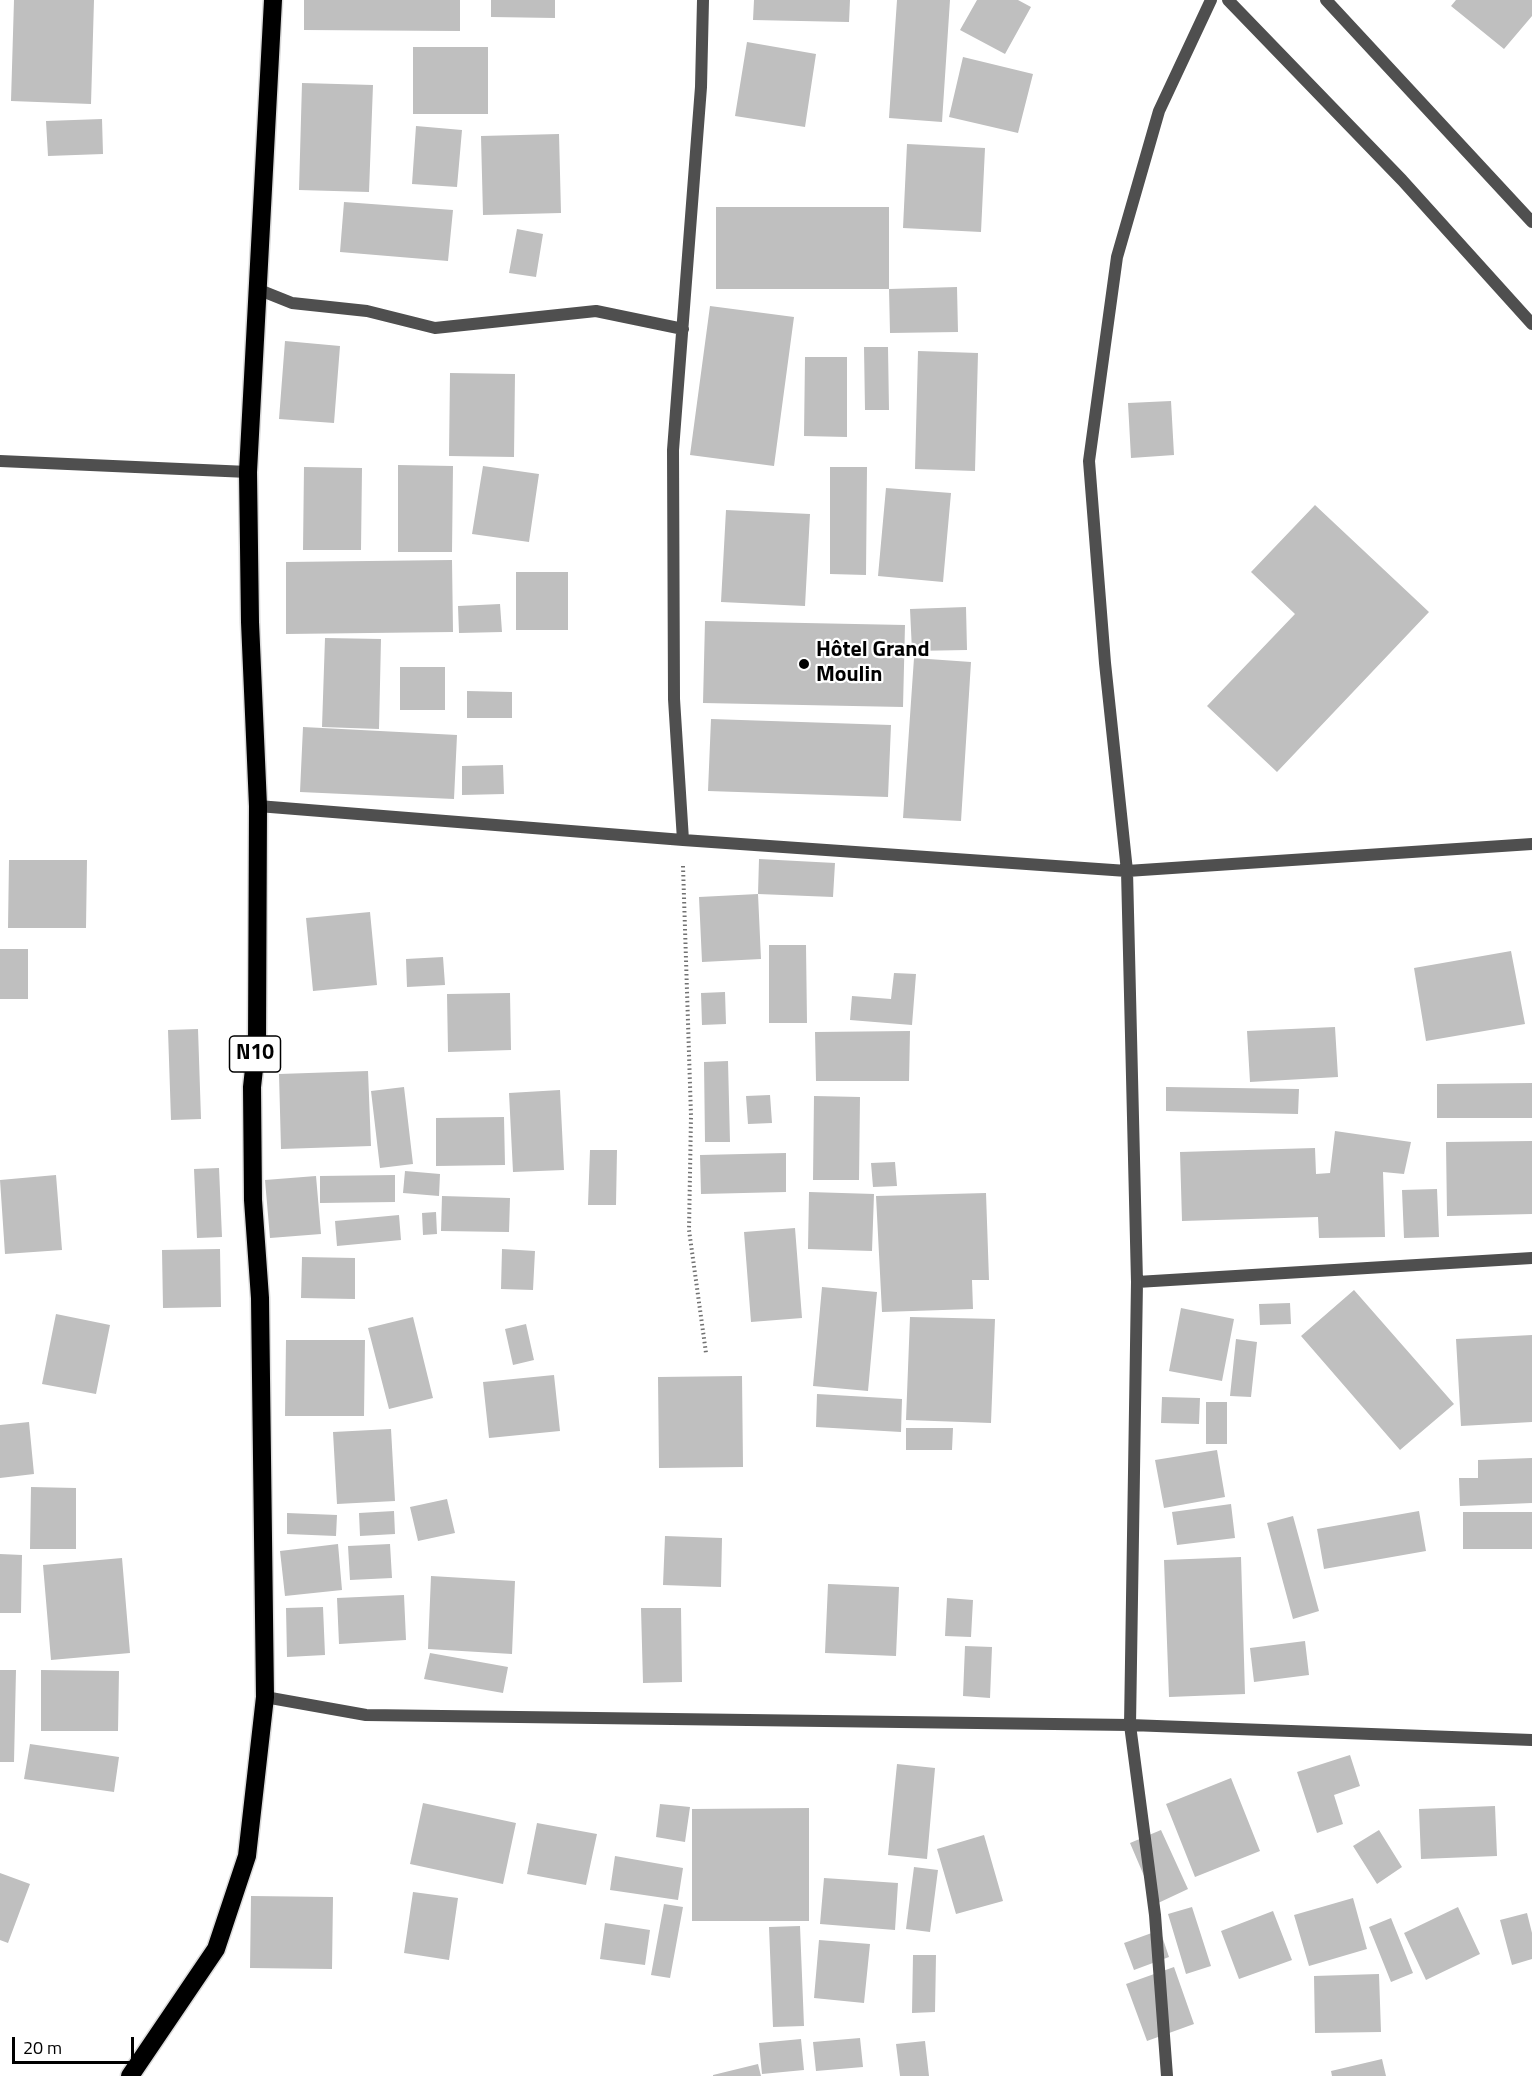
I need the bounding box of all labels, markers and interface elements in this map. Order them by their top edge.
place label: Hôtel Grand Moulin [816,638,930,690]
marker: Hôtel Grand Moulin [797,657,811,671]
road number: N10 [230,1036,280,1072]
scale bar [15,2025,136,2063]
text: 20 m [23,2034,62,2061]

